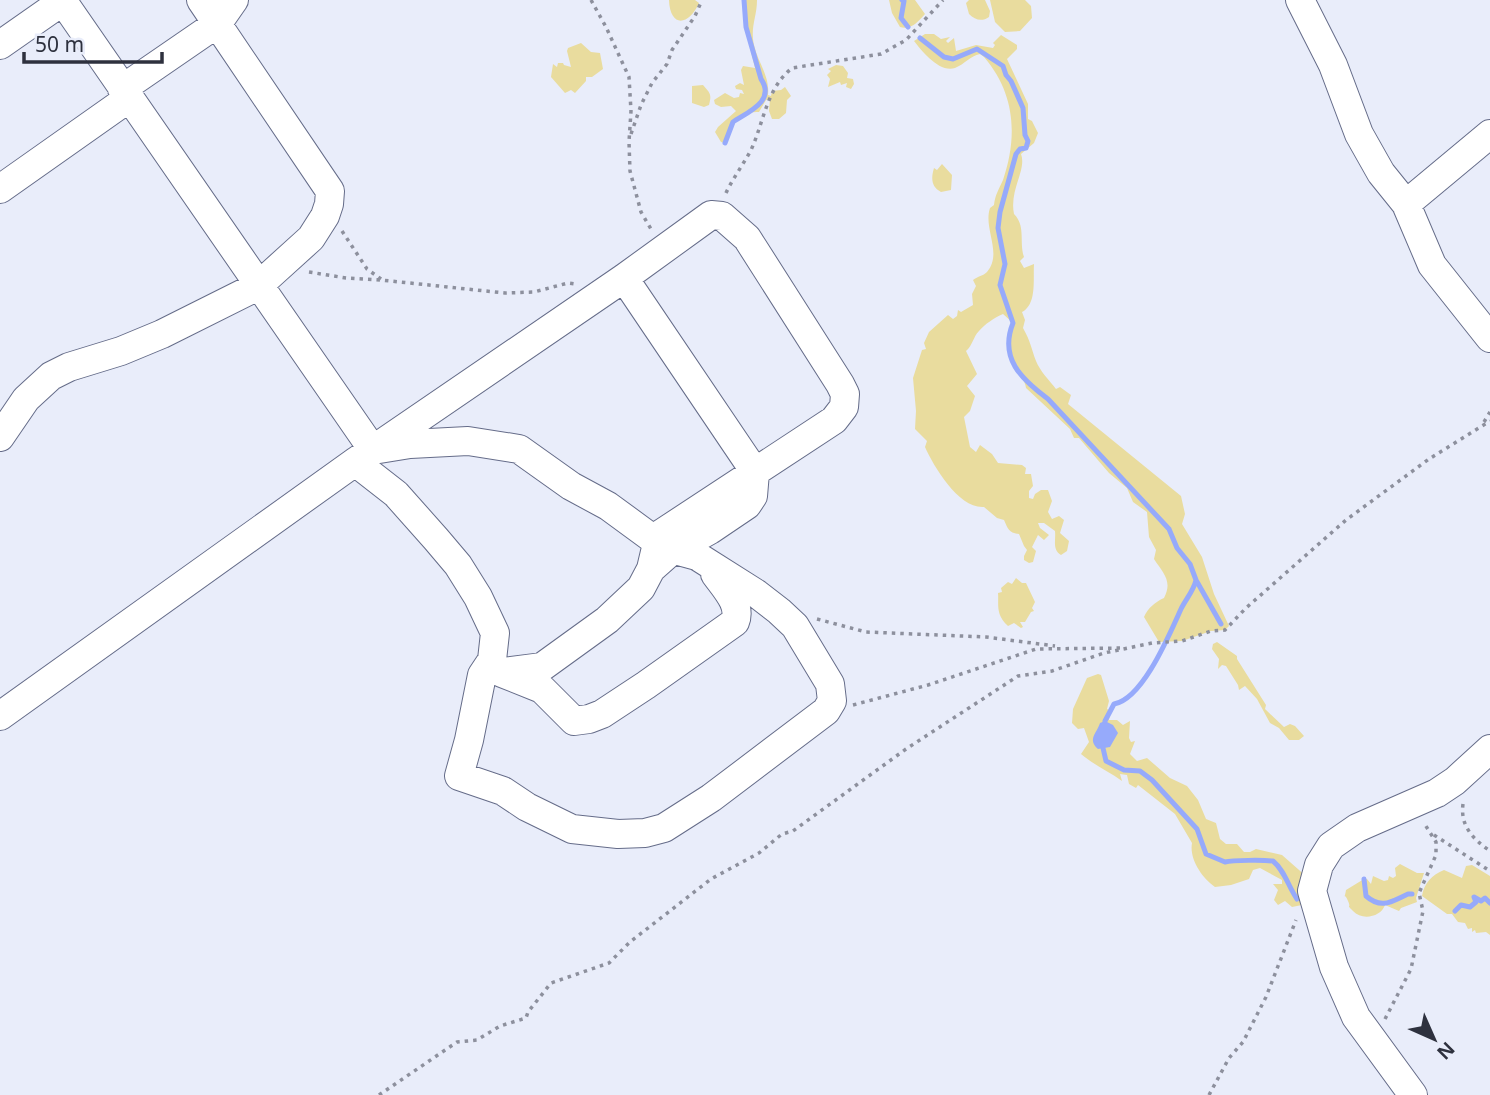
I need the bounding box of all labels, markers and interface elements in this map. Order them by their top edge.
scale bar [24,21,163,65]
text: 50 m [35,30,84,58]
north arrow [1399,1004,1469,1074]
text: N [1431,1036,1461,1066]

